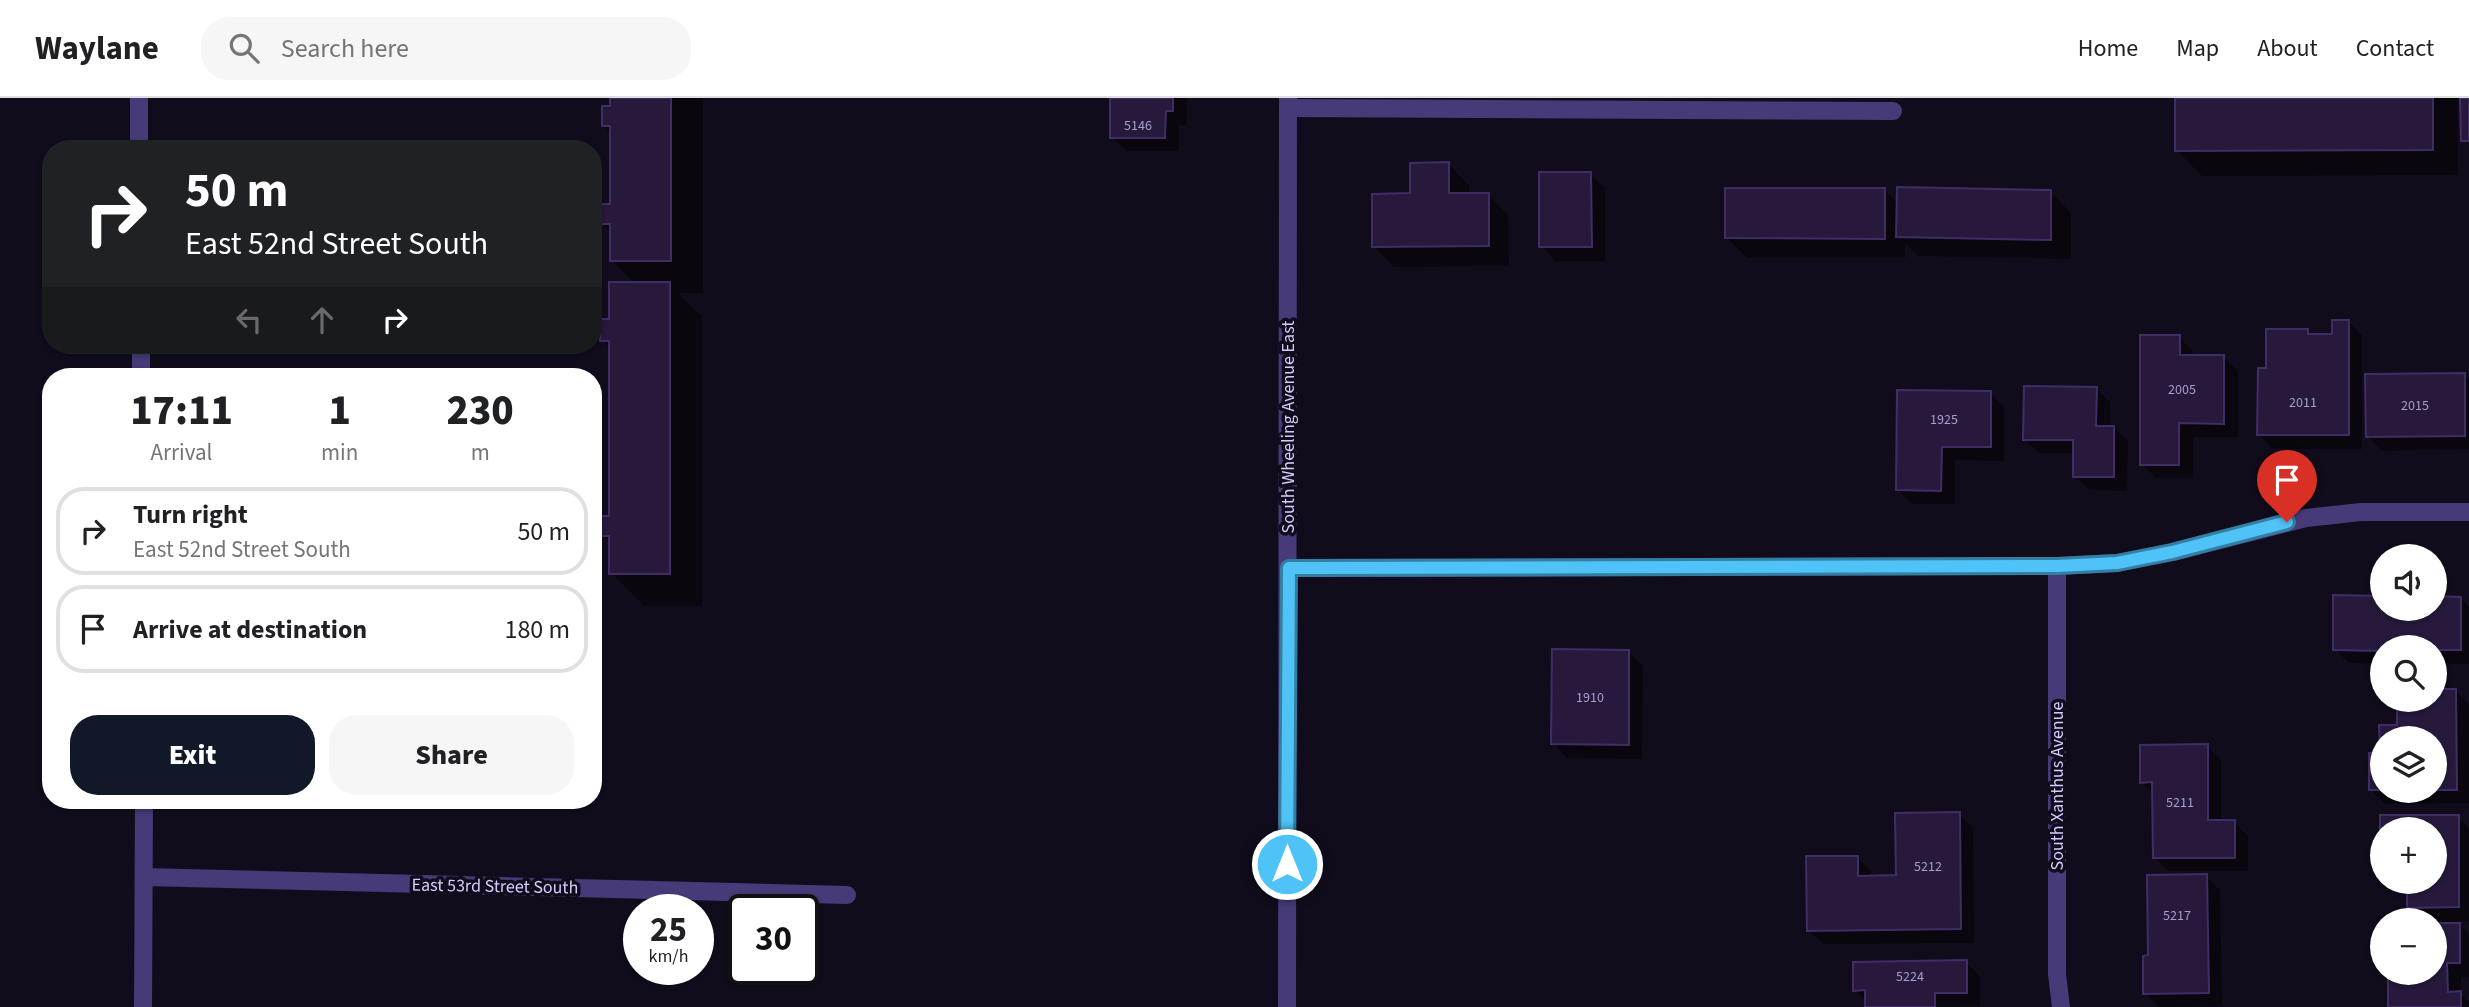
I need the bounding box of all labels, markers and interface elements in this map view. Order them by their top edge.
search box [201,17,691,80]
text: Waylane [35,25,159,72]
icon: search [225,29,263,67]
text: Search here [281,30,409,67]
text: Home [2078,31,2138,66]
text: Map [2176,31,2219,66]
text: About [2257,31,2318,66]
text: Contact [2356,31,2434,66]
house number: 5146 [1124,116,1152,136]
text: 50 m [185,156,289,226]
icon: right [70,168,161,259]
text: East 52nd Street South [185,221,488,267]
icon: left [230,301,268,339]
icon: ahead [303,301,341,339]
icon: right [376,301,414,339]
street label: South Wheeling Avenue East [1276,321,1301,533]
house number: 2005 [2168,380,2196,400]
text: 17:11 [130,381,233,441]
text: 1 [328,381,351,441]
text: 230 [447,381,514,441]
house number: 2011 [2289,393,2317,413]
house number: 2015 [2401,396,2429,416]
house number: 1925 [1930,410,1958,430]
text: Arrival [151,436,212,469]
text: min [321,436,358,469]
text: m [471,436,490,469]
pin [2257,450,2317,522]
icon: arrive [2268,461,2306,499]
text: Turn right [133,496,248,533]
icon: right [74,512,112,550]
text: 50 m [517,513,570,550]
text: East 52nd Street South [133,533,351,566]
map controls [2370,544,2447,985]
button: sound [2370,544,2447,621]
icon: arrive [74,610,112,648]
text: Arrive at destination [133,611,367,648]
text: 180 m [504,611,570,648]
button: search [2370,635,2447,712]
house number: 1910 [1576,688,1604,708]
street label: South Xanthus Avenue [2045,701,2070,870]
button: Exit [70,715,315,795]
button: Share [329,715,574,795]
button: layers [2370,726,2447,803]
house number: 5211 [2166,793,2194,813]
button: + [2370,817,2447,894]
position arrow [1250,827,1324,901]
house number: 5212 [1914,857,1942,877]
street label: East 53rd Street South [411,873,579,900]
speed limit sign: 30 [728,894,819,985]
text: 25 [650,905,687,955]
house number: 5217 [2163,906,2191,926]
button: − [2370,908,2447,985]
text: km/h [649,944,688,969]
house number: 5224 [1896,967,1924,987]

